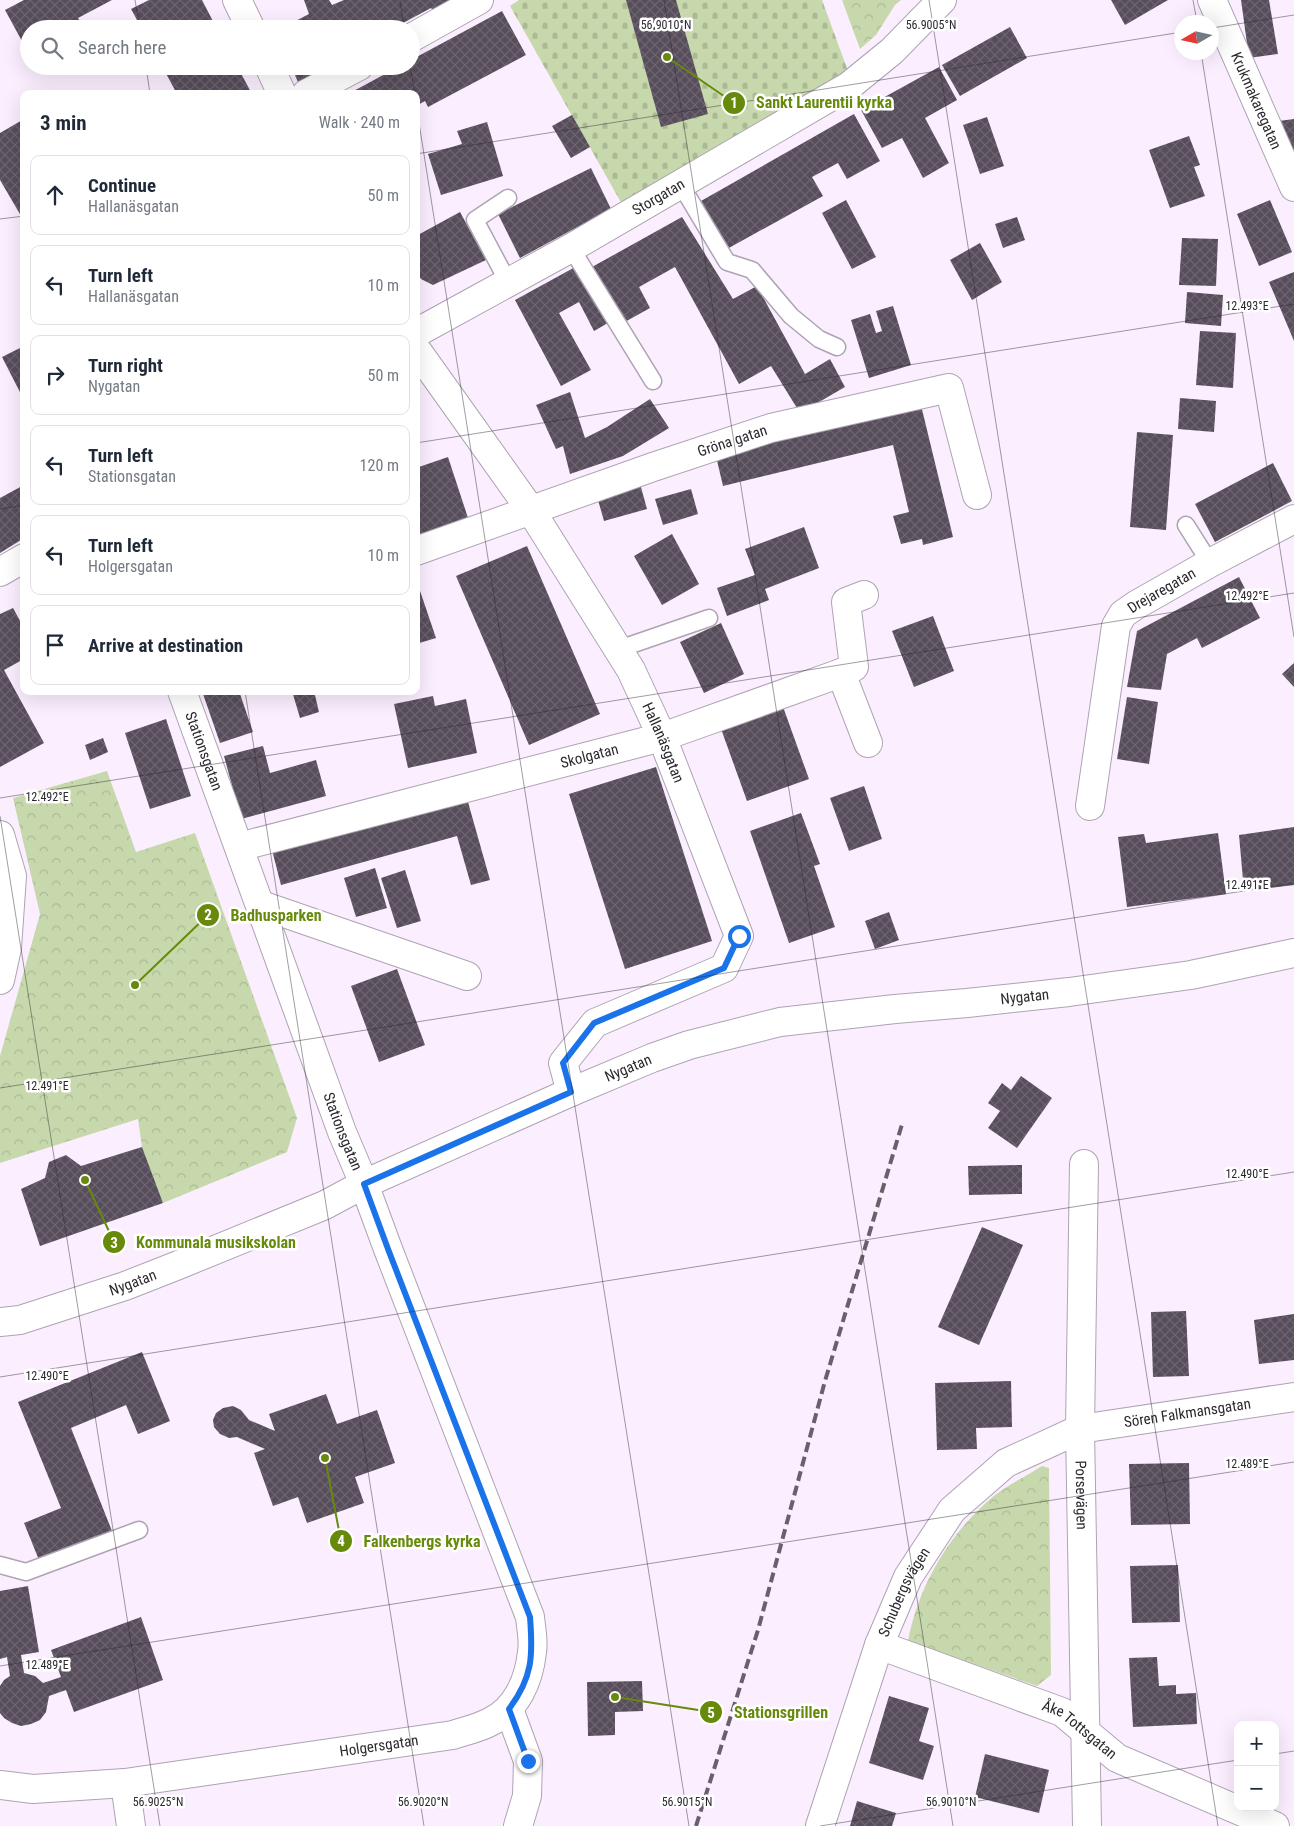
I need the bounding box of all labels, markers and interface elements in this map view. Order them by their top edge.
north arrow [1174,15,1219,60]
text: 56.9010°N [641,18,691,32]
text: 56.9005°N [906,18,956,32]
search box [20,20,420,75]
icon: search [38,34,66,62]
text: Search here [78,36,166,59]
street label: Krukmakaregatan [1227,49,1285,152]
callout: Sankt Laurentii kyrka [721,87,902,118]
text: Sankt Laurentii kyrka [756,93,892,112]
text: 1 [730,94,738,112]
text: 3 min [40,111,87,135]
text: Walk · 240 m [319,113,400,132]
text: Continue [88,174,156,197]
street label: Storgatan [629,175,688,219]
icon: ahead [41,181,69,209]
text: 50 m [367,186,399,205]
text: Hallanäsgatan [88,197,179,216]
text: Turn left [88,264,153,287]
icon: left [41,271,69,299]
text: 10 m [367,276,399,295]
text: Hallanäsgatan [88,287,179,306]
text: 12.493°E [1225,299,1269,313]
text: Turn right [88,354,163,377]
icon: right [41,361,69,389]
text: 50 m [367,366,399,385]
text: Nygatan [88,377,140,396]
street label: Gröna gatan [695,421,769,461]
text: Turn left [88,444,153,467]
icon: left [41,451,69,479]
text: 120 m [360,456,399,475]
text: Stationsgatan [88,467,176,486]
text: Turn left [88,534,153,557]
icon: left [41,541,69,569]
text: 10 m [367,546,399,565]
text: Holgersgatan [88,557,173,576]
street label: Drejaregatan [1124,564,1199,617]
text: 12.492°E [1225,589,1269,603]
icon: arrive [41,631,69,659]
text: Arrive at destination [88,634,243,657]
street label: Hallanäsgatan [638,700,688,785]
street label: Stationsgatan [181,709,226,793]
street label: Skolgatan [559,740,620,772]
text: 12.492°E [25,790,69,804]
text: 12.491°E [1225,878,1269,892]
callout: Badhusparken [195,900,332,931]
text: 2 [204,906,212,924]
text: Badhusparken [230,906,322,925]
route start [728,925,751,948]
street label: Nygatan [999,985,1050,1008]
street label: Nygatan [602,1050,654,1086]
text: 12.491°E [25,1079,69,1093]
street label: Stationsgatan [319,1090,366,1173]
text: 12.490°E [1225,1167,1269,1181]
callout: Kommunala musikskolan [101,1227,306,1258]
text: Kommunala musikskolan [136,1233,296,1252]
text: 3 [110,1234,118,1252]
street label: Nygatan [107,1266,159,1299]
text: 12.490°E [25,1369,69,1383]
street label: Sören Falkmansgatan [1123,1395,1252,1431]
text: 12.489°E [1225,1457,1269,1471]
street label: Porsevägen [1072,1460,1091,1530]
callout: Falkenbergs kyrka [329,1526,491,1557]
text: 4 [337,1532,345,1550]
text: Falkenbergs kyrka [364,1532,481,1551]
street label: Schubergsvägen [875,1544,934,1639]
text: 12.489°E [25,1658,69,1672]
street label: Åke Tottsgatan [1040,1696,1121,1763]
callout: Stationsgrillen [699,1697,838,1728]
text: Stationsgrillen [734,1703,828,1722]
text: 5 [707,1704,715,1722]
map controls [1234,1721,1279,1811]
button: + [1234,1721,1279,1766]
street label: Holgersgatan [338,1731,420,1761]
route end [517,1750,540,1773]
button: − [1234,1766,1279,1811]
text: 56.9025°N [133,1795,183,1809]
text: 56.9020°N [398,1795,448,1809]
text: 56.9015°N [662,1795,712,1809]
text: 56.9010°N [926,1795,976,1809]

